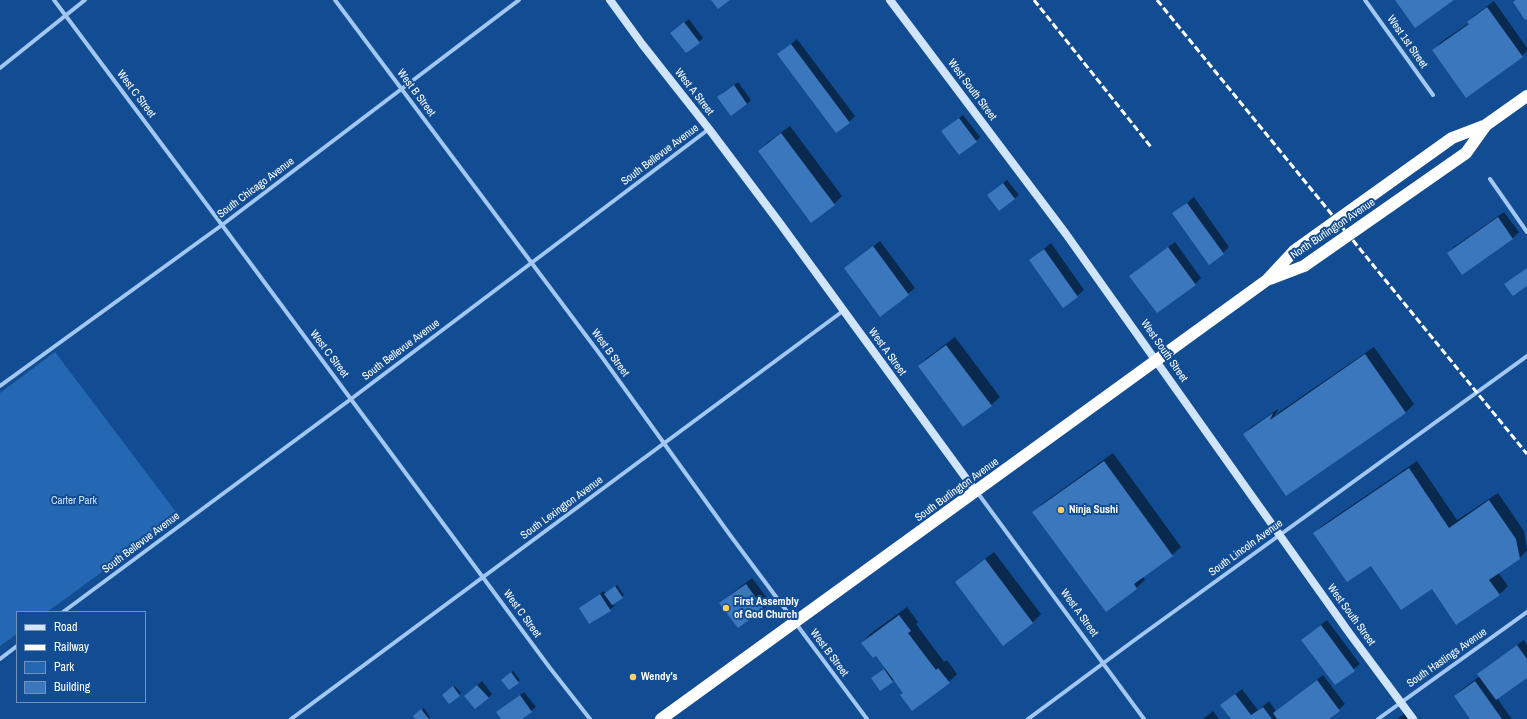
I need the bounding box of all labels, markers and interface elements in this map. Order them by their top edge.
street label: West 1st Street [1384,13,1430,71]
street label: West South Street [945,57,999,123]
street label: West A Street [672,66,716,118]
street label: West B Street [394,67,438,119]
street label: West C Street [114,68,158,120]
street label: South Bellevue Avenue [619,122,701,188]
street label: South Chicago Avenue [215,155,297,221]
street label: North Burlington Avenue [1288,196,1378,262]
street label: South Bellevue Avenue [360,317,442,383]
street label: West South Street [1138,317,1190,385]
street label: West A Street [865,326,909,378]
street label: West B Street [588,327,632,379]
street label: West C Street [307,328,351,380]
street label: South Burlington Avenue [913,455,1001,525]
street label: South Lexington Avenue [518,474,606,542]
park label: Carter Park [51,494,97,508]
place label: Ninja Sushi [1069,503,1118,517]
marker: Ninja Sushi [1056,505,1066,515]
street label: South Bellevue Avenue [100,510,182,576]
street label: South Lincoln Avenue [1206,517,1286,579]
street label: West South Street [1324,582,1378,648]
street label: West C Street [500,587,544,641]
street label: West A Street [1057,587,1101,639]
place label: First Assembly of God Church [734,595,799,621]
marker: First Assembly of God Church [721,603,731,613]
legend [16,611,146,703]
text: Road [54,619,78,635]
street label: South Hastings Avenue [1404,625,1490,691]
street label: West B Street [807,627,851,679]
text: Railway [54,639,89,655]
text: Park [54,659,74,675]
place label: Wendy's [641,670,678,684]
marker: Wendy's [628,672,638,682]
text: Building [54,679,90,695]

